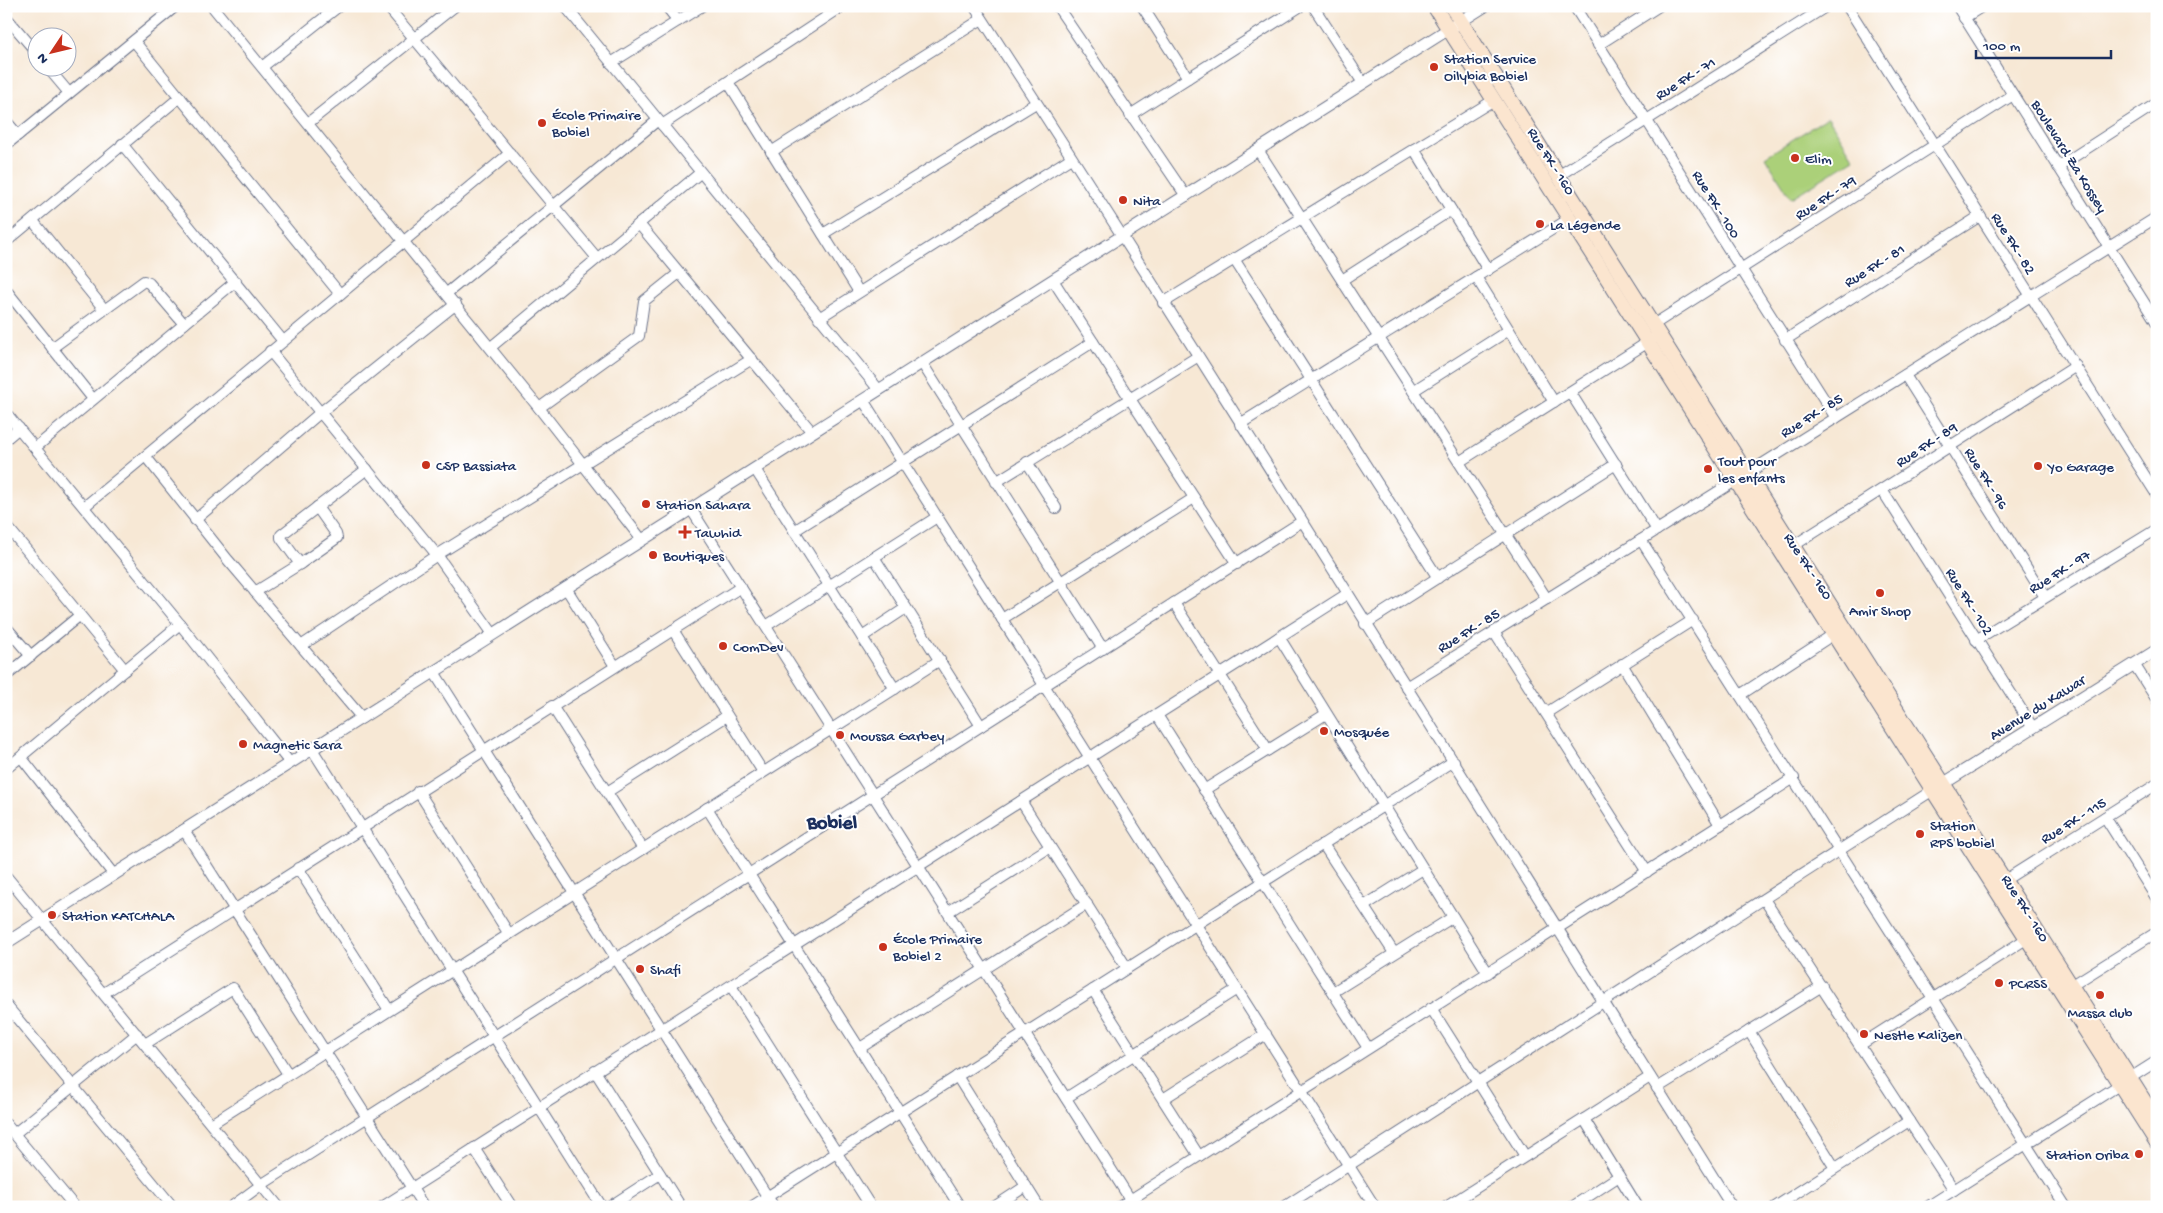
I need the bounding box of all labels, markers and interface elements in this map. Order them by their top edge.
north arrow [28,28,78,78]
scale bar [1976,28,2110,60]
text: 100 m [1982,38,2021,56]
text: N [34,49,53,67]
place label: Station Service Oilybia Bobiel [1444,51,1536,86]
street label: Rue FK - 71 [1653,54,1720,105]
marker: Station Service Oilybia Bobiel [1428,61,1440,73]
street label: Boulevard Za Kossey [2026,96,2111,217]
place label: École Primaire Bobiel [551,107,641,142]
marker: École Primaire Bobiel [536,117,548,129]
street label: Rue FK - 160 [1522,125,1578,200]
place label: Elim [1805,151,1832,169]
marker: Elim [1789,152,1801,164]
street label: Rue FK - 100 [1687,168,1744,243]
street label: Rue FK - 79 [1792,172,1860,225]
place label: Nita [1133,193,1161,211]
marker: Nita [1117,194,1129,206]
street label: Rue FK - 82 [1986,210,2038,278]
place label: La Légende [1550,217,1621,235]
marker: La Légende [1534,218,1546,230]
street label: Rue FK - 81 [1841,241,1909,292]
street label: Rue FK - 85 [1778,390,1847,443]
street label: Rue FK - 89 [1893,419,1962,472]
street label: Rue FK - 96 [1959,445,2011,513]
place label: Tout pour les enfants [1717,453,1785,488]
place label: CSP Bassiata [436,458,517,476]
marker: CSP Bassiata [420,459,432,471]
place label: Yo Garage [2046,459,2114,477]
marker: Yo Garage [2032,460,2044,472]
marker: Tout pour les enfants [1702,463,1714,475]
place label: Station Sahara [656,497,751,515]
marker: Station Sahara [640,498,652,510]
place label: Tawhid [694,525,742,543]
marker: Tawhid [679,526,691,538]
street label: Rue FK - 160 [1779,530,1836,604]
street label: Rue FK - 97 [2026,546,2095,599]
place label: Boutiques [662,548,725,566]
marker: Boutiques [647,549,659,561]
street label: Rue FK - 102 [1941,565,1996,639]
marker: Amir Shop [1874,587,1886,599]
place label: Amir Shop [1849,603,1912,621]
street label: Rue FK - 85 [1435,605,1504,658]
place label: ComDev [733,639,784,657]
marker: ComDev [717,640,729,652]
street label: Avenue du Kawar [1987,671,2091,745]
place label: Mosquée [1334,724,1389,742]
marker: Mosquée [1318,725,1330,737]
place label: Moussa Garbey [850,728,945,746]
marker: Moussa Garbey [834,729,846,741]
place label: Magnetic Sara [253,737,343,755]
marker: Magnetic Sara [237,738,249,750]
street label: Rue FK - 115 [2038,794,2110,849]
district label: Bobiel [806,813,858,836]
place label: Station RPS bobiel [1930,818,1995,853]
marker: Station RPS bobiel [1914,828,1926,840]
street label: Rue FK - 160 [1996,872,2052,947]
place label: Station KATCHALA [62,908,175,926]
marker: Station KATCHALA [46,909,58,921]
place label: École Primaire Bobiel 2 [892,931,982,966]
marker: École Primaire Bobiel 2 [877,941,889,953]
place label: Shafi [650,962,681,980]
marker: Shafi [634,963,646,975]
place label: PCRSS [2008,976,2047,994]
marker: PCRSS [1993,977,2005,989]
marker: Massa club [2094,989,2106,1001]
place label: Massa club [2067,1005,2133,1023]
place label: Nestle Kalizen [1874,1027,1962,1045]
marker: Nestle Kalizen [1858,1028,1870,1040]
place label: Station Oriba [2046,1147,2130,1165]
marker: Station Oriba [2133,1148,2145,1160]

